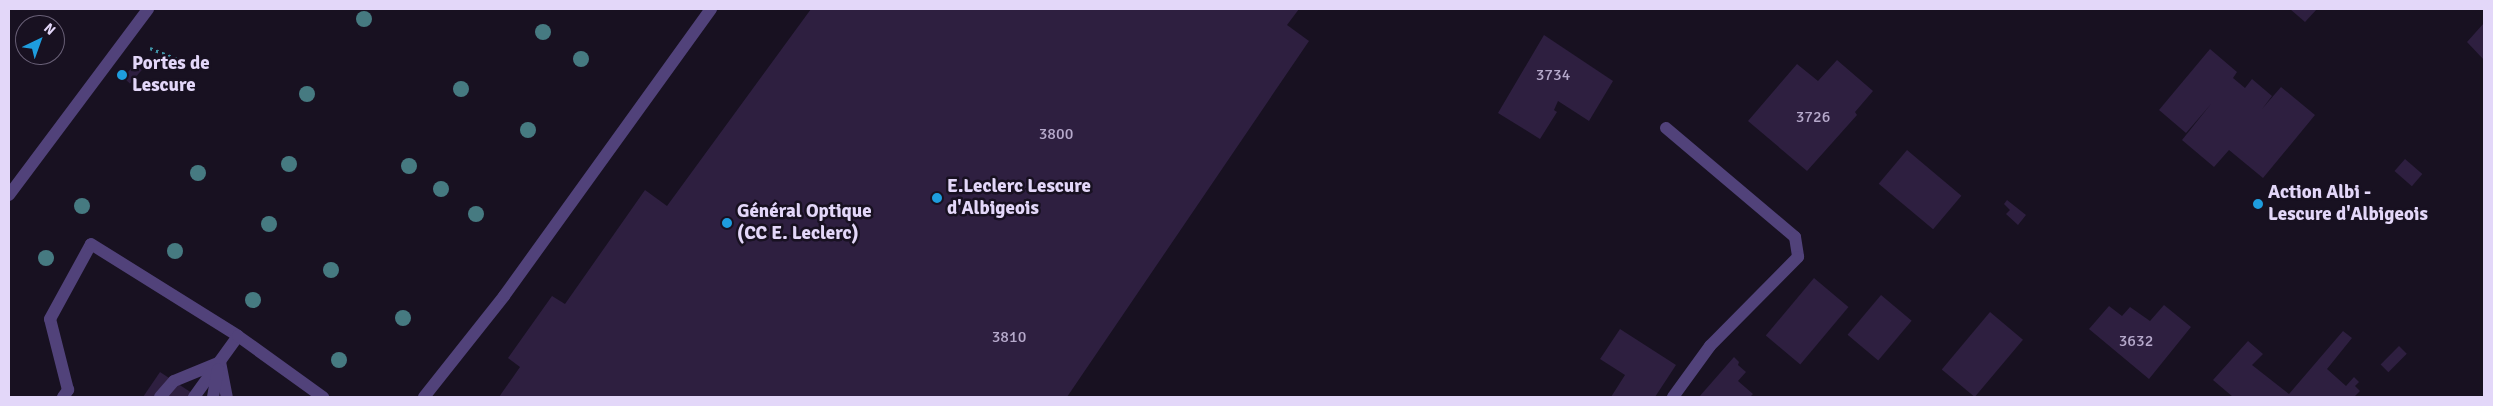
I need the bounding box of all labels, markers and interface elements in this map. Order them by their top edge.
north arrow [15,15,65,65]
text: N [40,20,59,39]
place label: Portes de Lescure [132,53,210,97]
house number: 3734 [1536,65,1570,85]
marker: Portes de Lescure [116,69,128,81]
house number: 3726 [1796,107,1830,127]
house number: 3800 [1039,124,1073,144]
place label: E.Leclerc Lescure d'Albigeois [947,176,1091,220]
place label: Action Albi - Lescure d'Albigeois [2268,182,2428,226]
marker: E.Leclerc Lescure d'Albigeois [931,192,943,204]
marker: Action Albi - Lescure d'Albigeois [2252,198,2264,210]
place label: Général Optique (CC E. Leclerc) [737,201,872,245]
marker: Général Optique (CC E. Leclerc) [721,217,733,229]
house number: 3810 [992,327,1026,347]
house number: 3632 [2119,331,2153,351]

